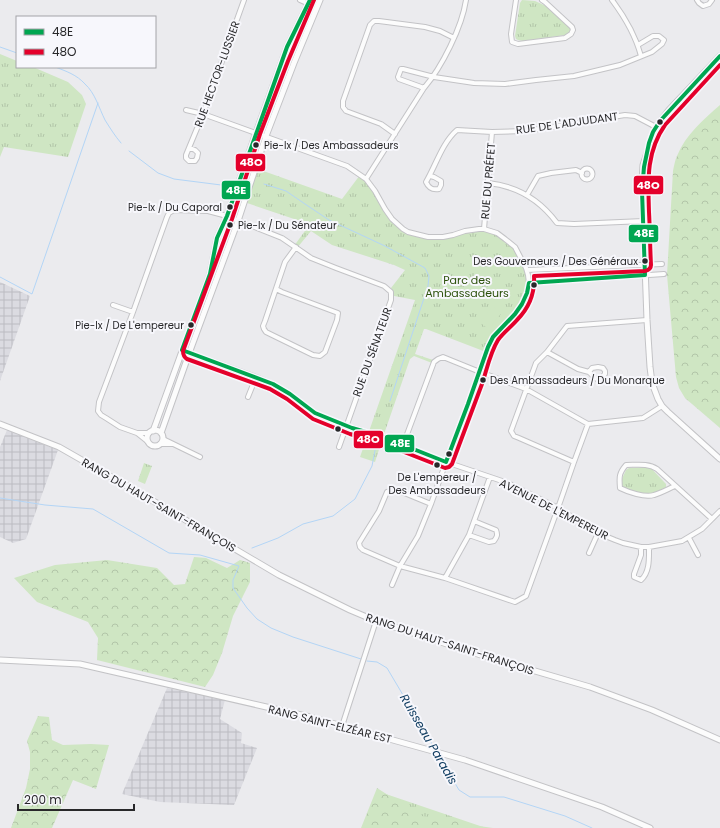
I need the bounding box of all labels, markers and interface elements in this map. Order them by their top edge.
legend [16,16,156,68]
street label: RUE HECTOR-LUSSIER [190,18,244,129]
text: 48E [52,23,73,40]
text: 48O [52,43,77,60]
street label: RUE DE L'ADJUDANT [515,108,619,138]
unlabelled marker [655,117,665,127]
place label: Pie-Ix / Des Ambassadeurs [264,138,399,153]
marker: Pie-Ix / Des Ambassadeurs [251,140,261,150]
street label: RUE DU PRÉFET [477,142,499,220]
line badge: 48O [235,153,266,172]
text: 48O [239,154,263,170]
line badge: 48O [633,175,664,195]
text: 48O [636,177,660,193]
line badge: 48E [221,180,251,200]
text: 48E [226,182,246,198]
place label: Pie-Ix / Du Caporal [128,200,222,215]
marker: Pie-Ix / Du Caporal [225,202,235,212]
place label: Pie-Ix / Du Sénateur [238,218,337,233]
marker: Pie-Ix / Du Sénateur [225,220,235,230]
line badge: 48E [628,224,659,243]
text: 48E [634,225,654,241]
place label: Des Gouverneurs / Des Généraux [473,254,638,269]
marker: Des Gouverneurs / Des Généraux [640,256,650,266]
park label: Parc des Ambassadeurs [425,272,509,301]
unlabelled marker [529,280,539,290]
street label: RUE DU SÉNATEUR [348,305,396,399]
place label: Pie-Ix / De L'empereur [75,318,184,333]
marker: Pie-Ix / De L'empereur [186,320,196,330]
place label: Des Ambassadeurs / Du Monarque [490,373,665,388]
marker: Des Ambassadeurs / Du Monarque [478,375,488,385]
unlabelled marker [333,424,343,434]
line badge: 48O [353,430,384,449]
text: 48O [356,431,380,447]
line badge: 48E [384,434,415,453]
text: 48E [390,435,410,451]
unlabelled marker [444,449,454,459]
street label: RANG DU HAUT-SAINT-FRANÇOIS [79,454,239,556]
marker: De L'empereur / Des Ambassadeurs [432,460,442,470]
place label: De L'empereur / Des Ambassadeurs [388,470,486,498]
street label: AVENUE DE L'EMPEREUR [497,474,612,544]
street label: RANG DU HAUT-SAINT-FRANÇOIS [364,609,536,679]
water label: Ruisseau Paradis [396,690,462,788]
street label: RANG SAINT-ELZÉAR EST [267,701,393,747]
scale bar [18,786,134,812]
text: 200 m [24,791,62,808]

